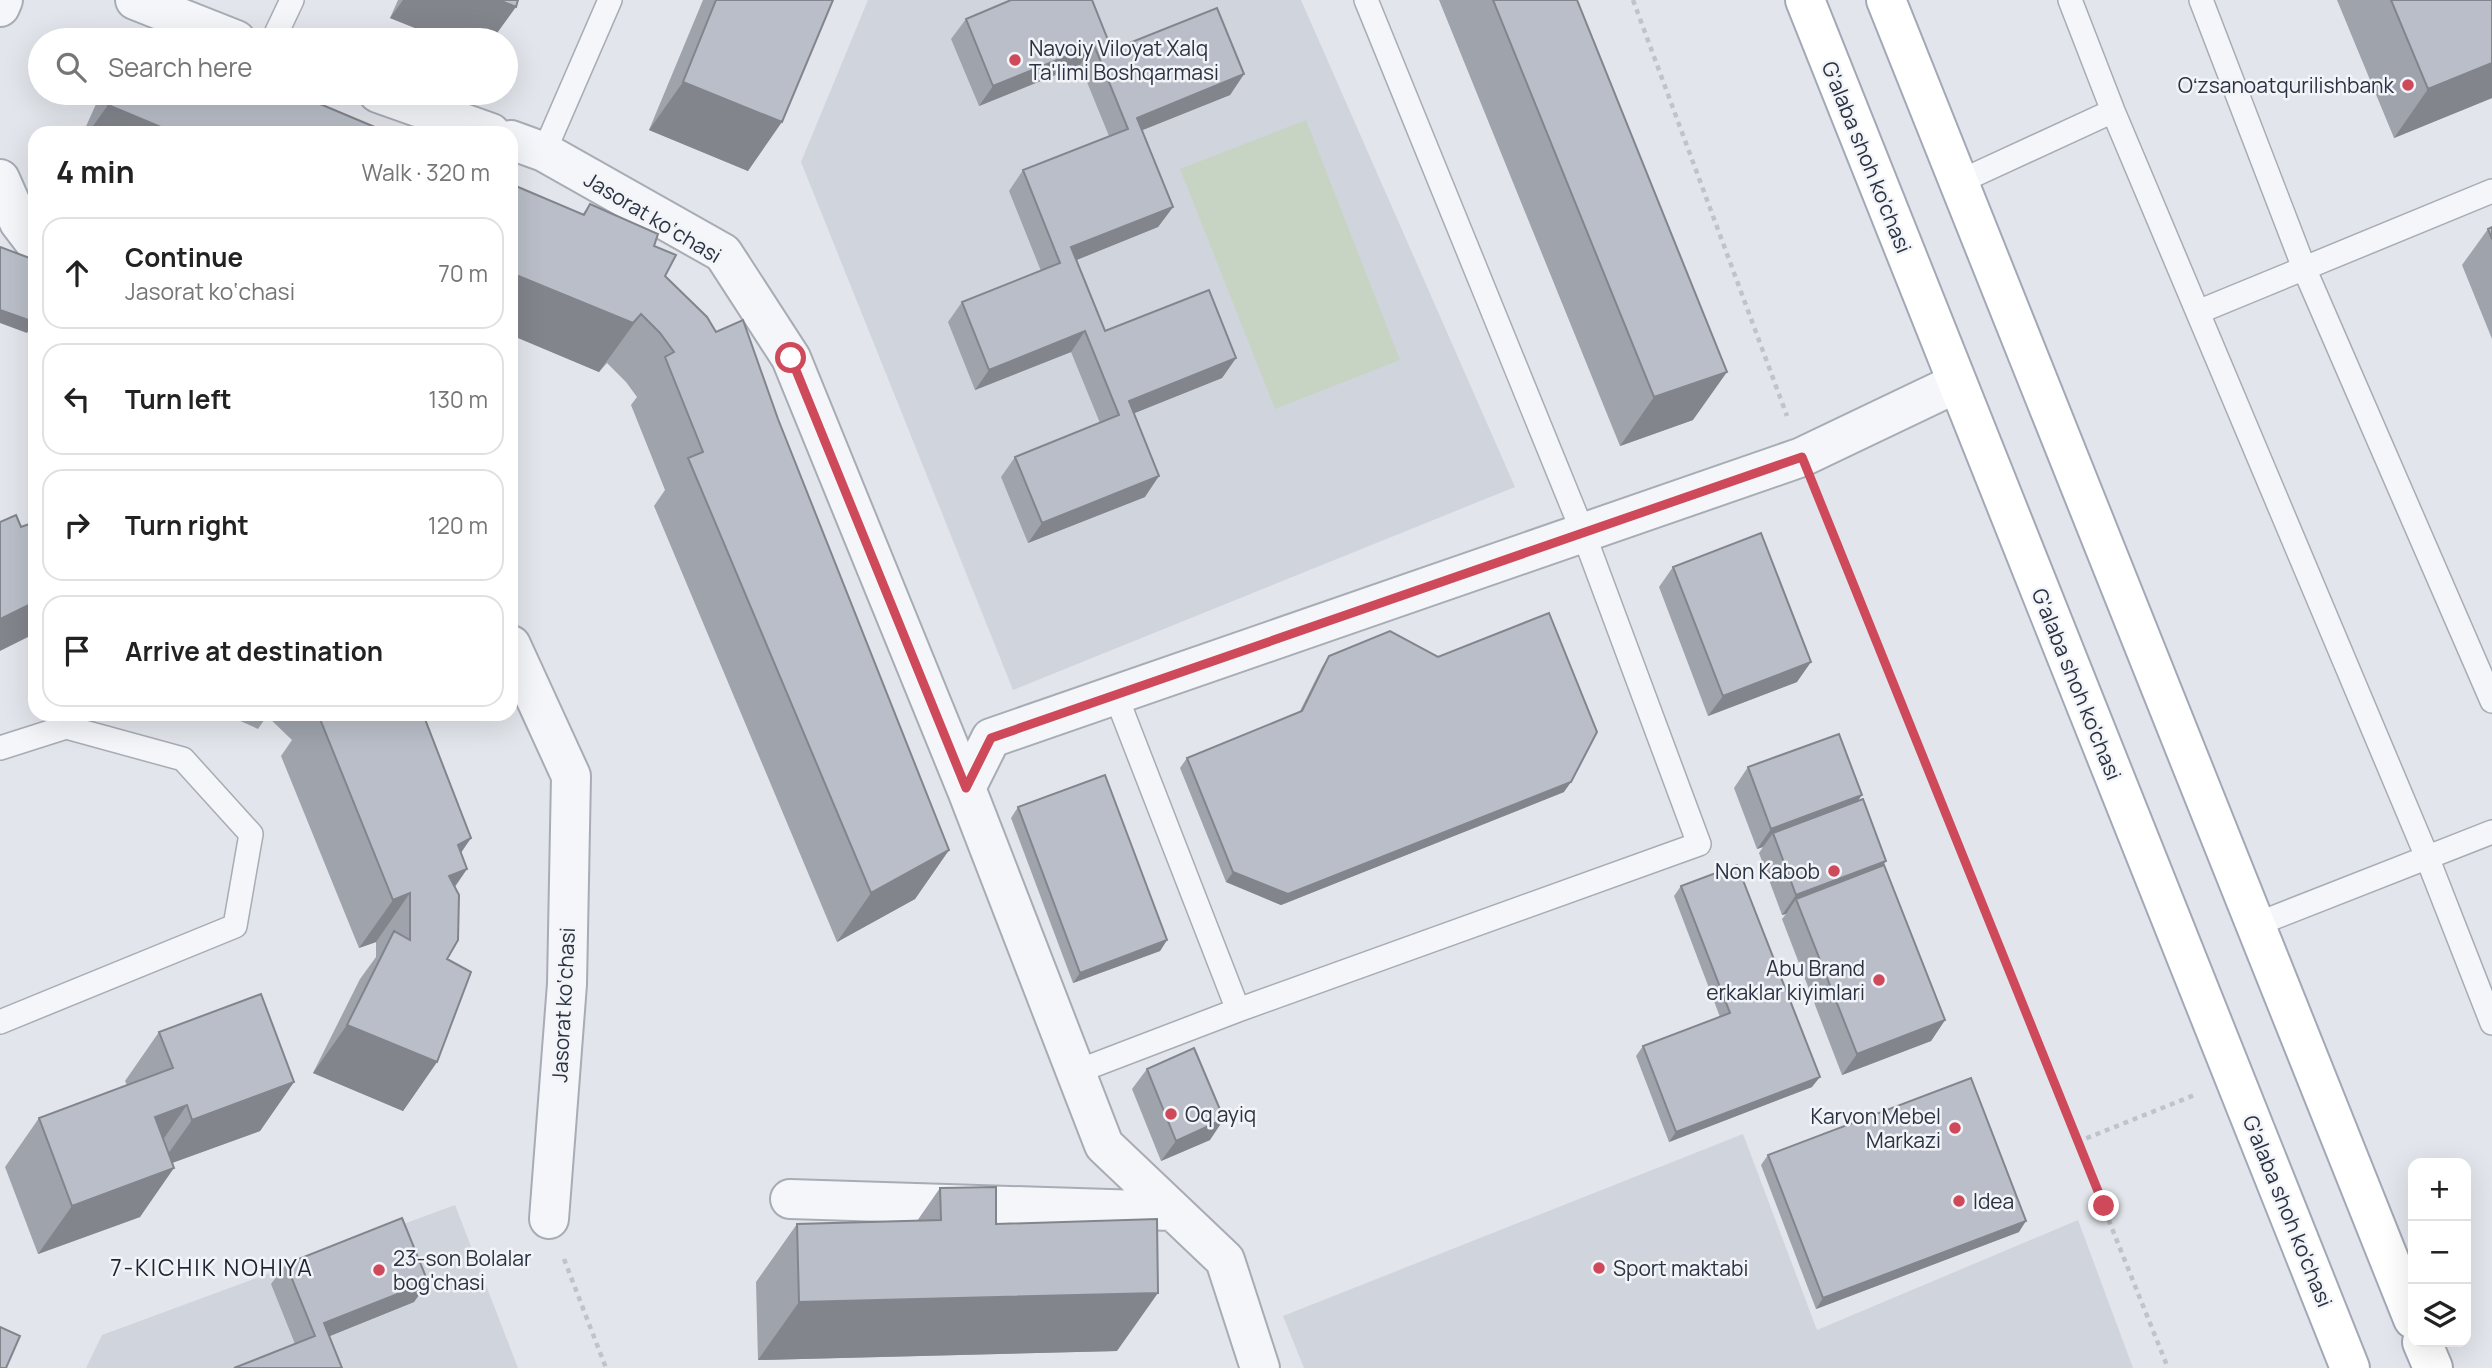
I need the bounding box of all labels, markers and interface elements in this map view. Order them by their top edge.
search box [28,28,518,105]
place label: Navoiy Viloyat Xalq Ta'limi Boshqarmasi [1029,34,1219,86]
icon: search [52,48,90,86]
text: Search here [108,49,253,85]
marker: Navoiy Viloyat Xalq Ta'limi Boshqarmasi [1007,52,1023,68]
street label: G'alaba shoh ko'chasi [1816,57,1918,257]
place label: Oʻzsanoatqurilishbank [2178,71,2395,99]
marker: Oʻzsanoatqurilishbank [2400,77,2416,93]
text: 4 min [56,151,134,192]
text: Walk · 320 m [362,156,490,188]
street label: Jasorat ko‘chasi [579,165,727,269]
text: Continue [125,239,243,275]
icon: ahead [58,254,96,292]
text: 70 m [438,257,488,289]
text: Jasorat ko‘chasi [125,275,295,307]
route start [775,342,806,373]
icon: left [58,380,96,418]
text: Turn left [125,381,232,417]
text: 130 m [428,383,488,415]
icon: right [58,506,96,544]
text: Turn right [125,507,249,543]
text: 120 m [428,509,488,541]
street label: G'alaba shoh ko'chasi [2026,584,2128,784]
icon: arrive [58,632,96,670]
text: Arrive at destination [125,633,383,669]
place label: Non Kabob [1715,857,1820,885]
marker: Non Kabob [1826,863,1842,879]
street label: Jasorat ko‘chasi [545,927,581,1083]
place label: Abu Brand erkaklar kiyimlari [1706,954,1865,1006]
marker: Abu Brand erkaklar kiyimlari [1871,972,1887,988]
place label: Oq ayiq [1185,1100,1256,1128]
place label: Karvon Mebel Markazi [1810,1102,1941,1154]
marker: Oq ayiq [1163,1106,1179,1122]
street label: G'alaba shoh ko'chasi [2237,1111,2339,1311]
marker: Karvon Mebel Markazi [1947,1120,1963,1136]
map controls [2408,1158,2471,1347]
button: + [2408,1158,2471,1221]
place label: Idea [1973,1187,2014,1215]
route end [2088,1190,2119,1221]
marker: Idea [1951,1193,1967,1209]
button: − [2408,1221,2471,1284]
place label: 23-son Bolalar bog'chasi [393,1244,532,1296]
district label: 7-KICHIK NOHIYA [110,1251,314,1283]
place label: Sport maktabi [1613,1254,1748,1282]
marker: Sport maktabi [1591,1260,1607,1276]
marker: 23-son Bolalar bog'chasi [371,1262,387,1278]
button: layers [2408,1284,2471,1347]

